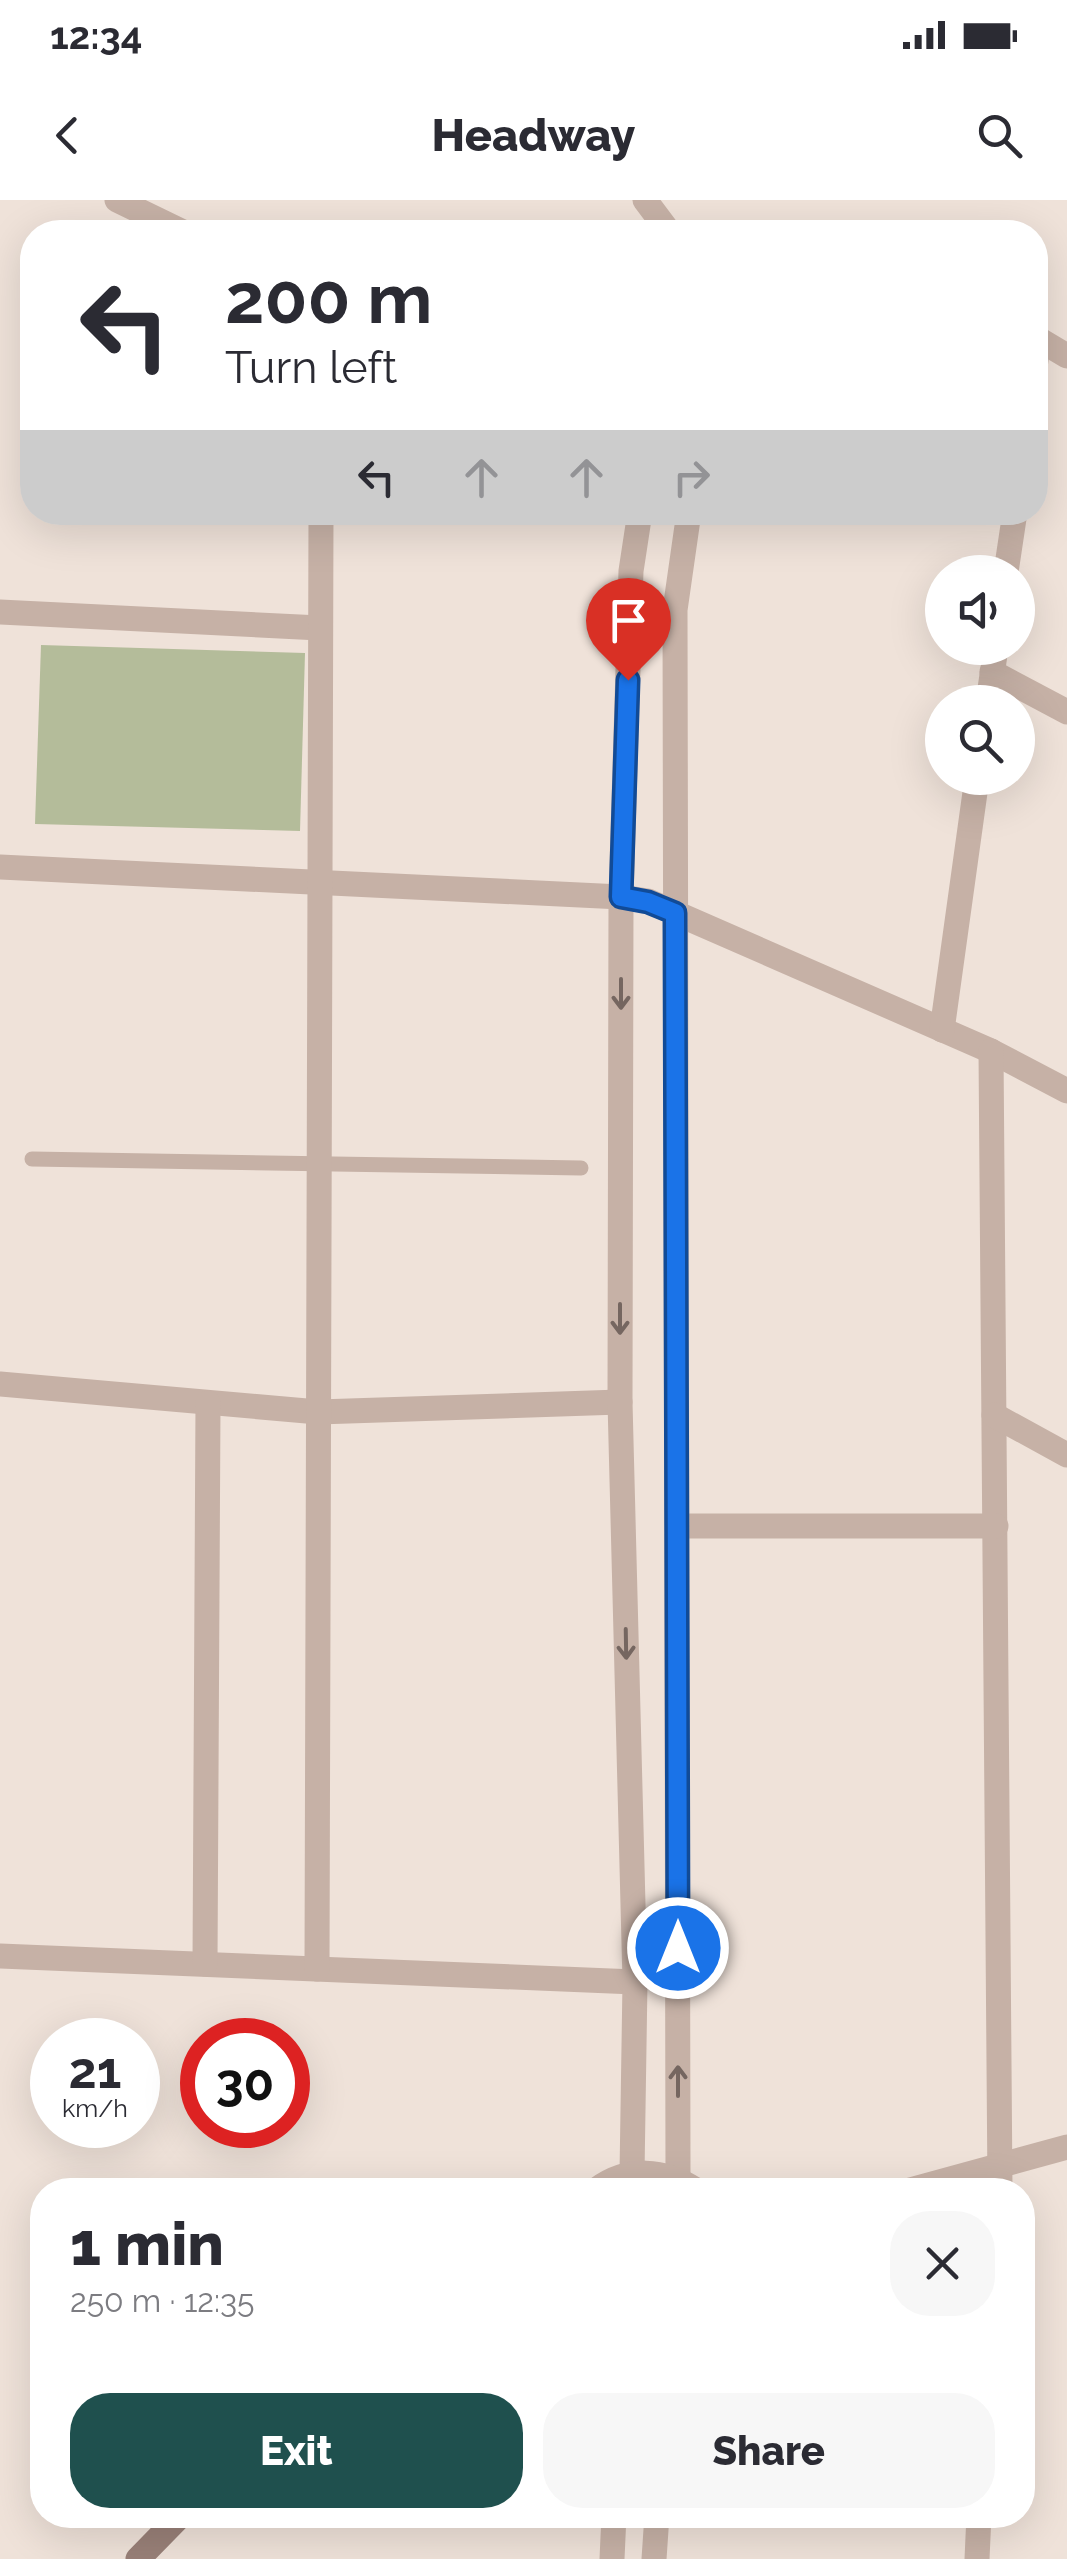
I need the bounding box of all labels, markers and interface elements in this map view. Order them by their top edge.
text: 12:34 [50,13,143,58]
icon: back [40,108,95,163]
icon: search [972,108,1027,163]
text: Headway [432,109,635,162]
text: 200 m [225,257,432,339]
icon: left [60,260,190,390]
text: Turn left [225,341,397,394]
icon: left [349,450,404,505]
icon: ahead [454,450,509,505]
icon: ahead [559,450,614,505]
icon: right [664,450,719,505]
map controls [925,555,1035,795]
button: sound [925,555,1035,665]
pin [586,578,671,681]
icon: arrive [601,593,656,648]
button: search [925,685,1035,795]
one-way arrow [612,978,630,1010]
one-way arrow [610,1302,630,1335]
one-way arrow [617,1628,636,1660]
position arrow [626,1896,730,2000]
speed limit sign: 30 [180,2018,310,2148]
text: 21 [69,2041,121,2100]
one-way arrow [668,2065,688,2098]
text: km/h [62,2093,128,2123]
text: 1 min [70,2209,224,2279]
button: close [890,2211,995,2316]
text: 250 m · 12:35 [70,2282,255,2319]
button: Exit [70,2393,523,2508]
button: Share [543,2393,995,2508]

